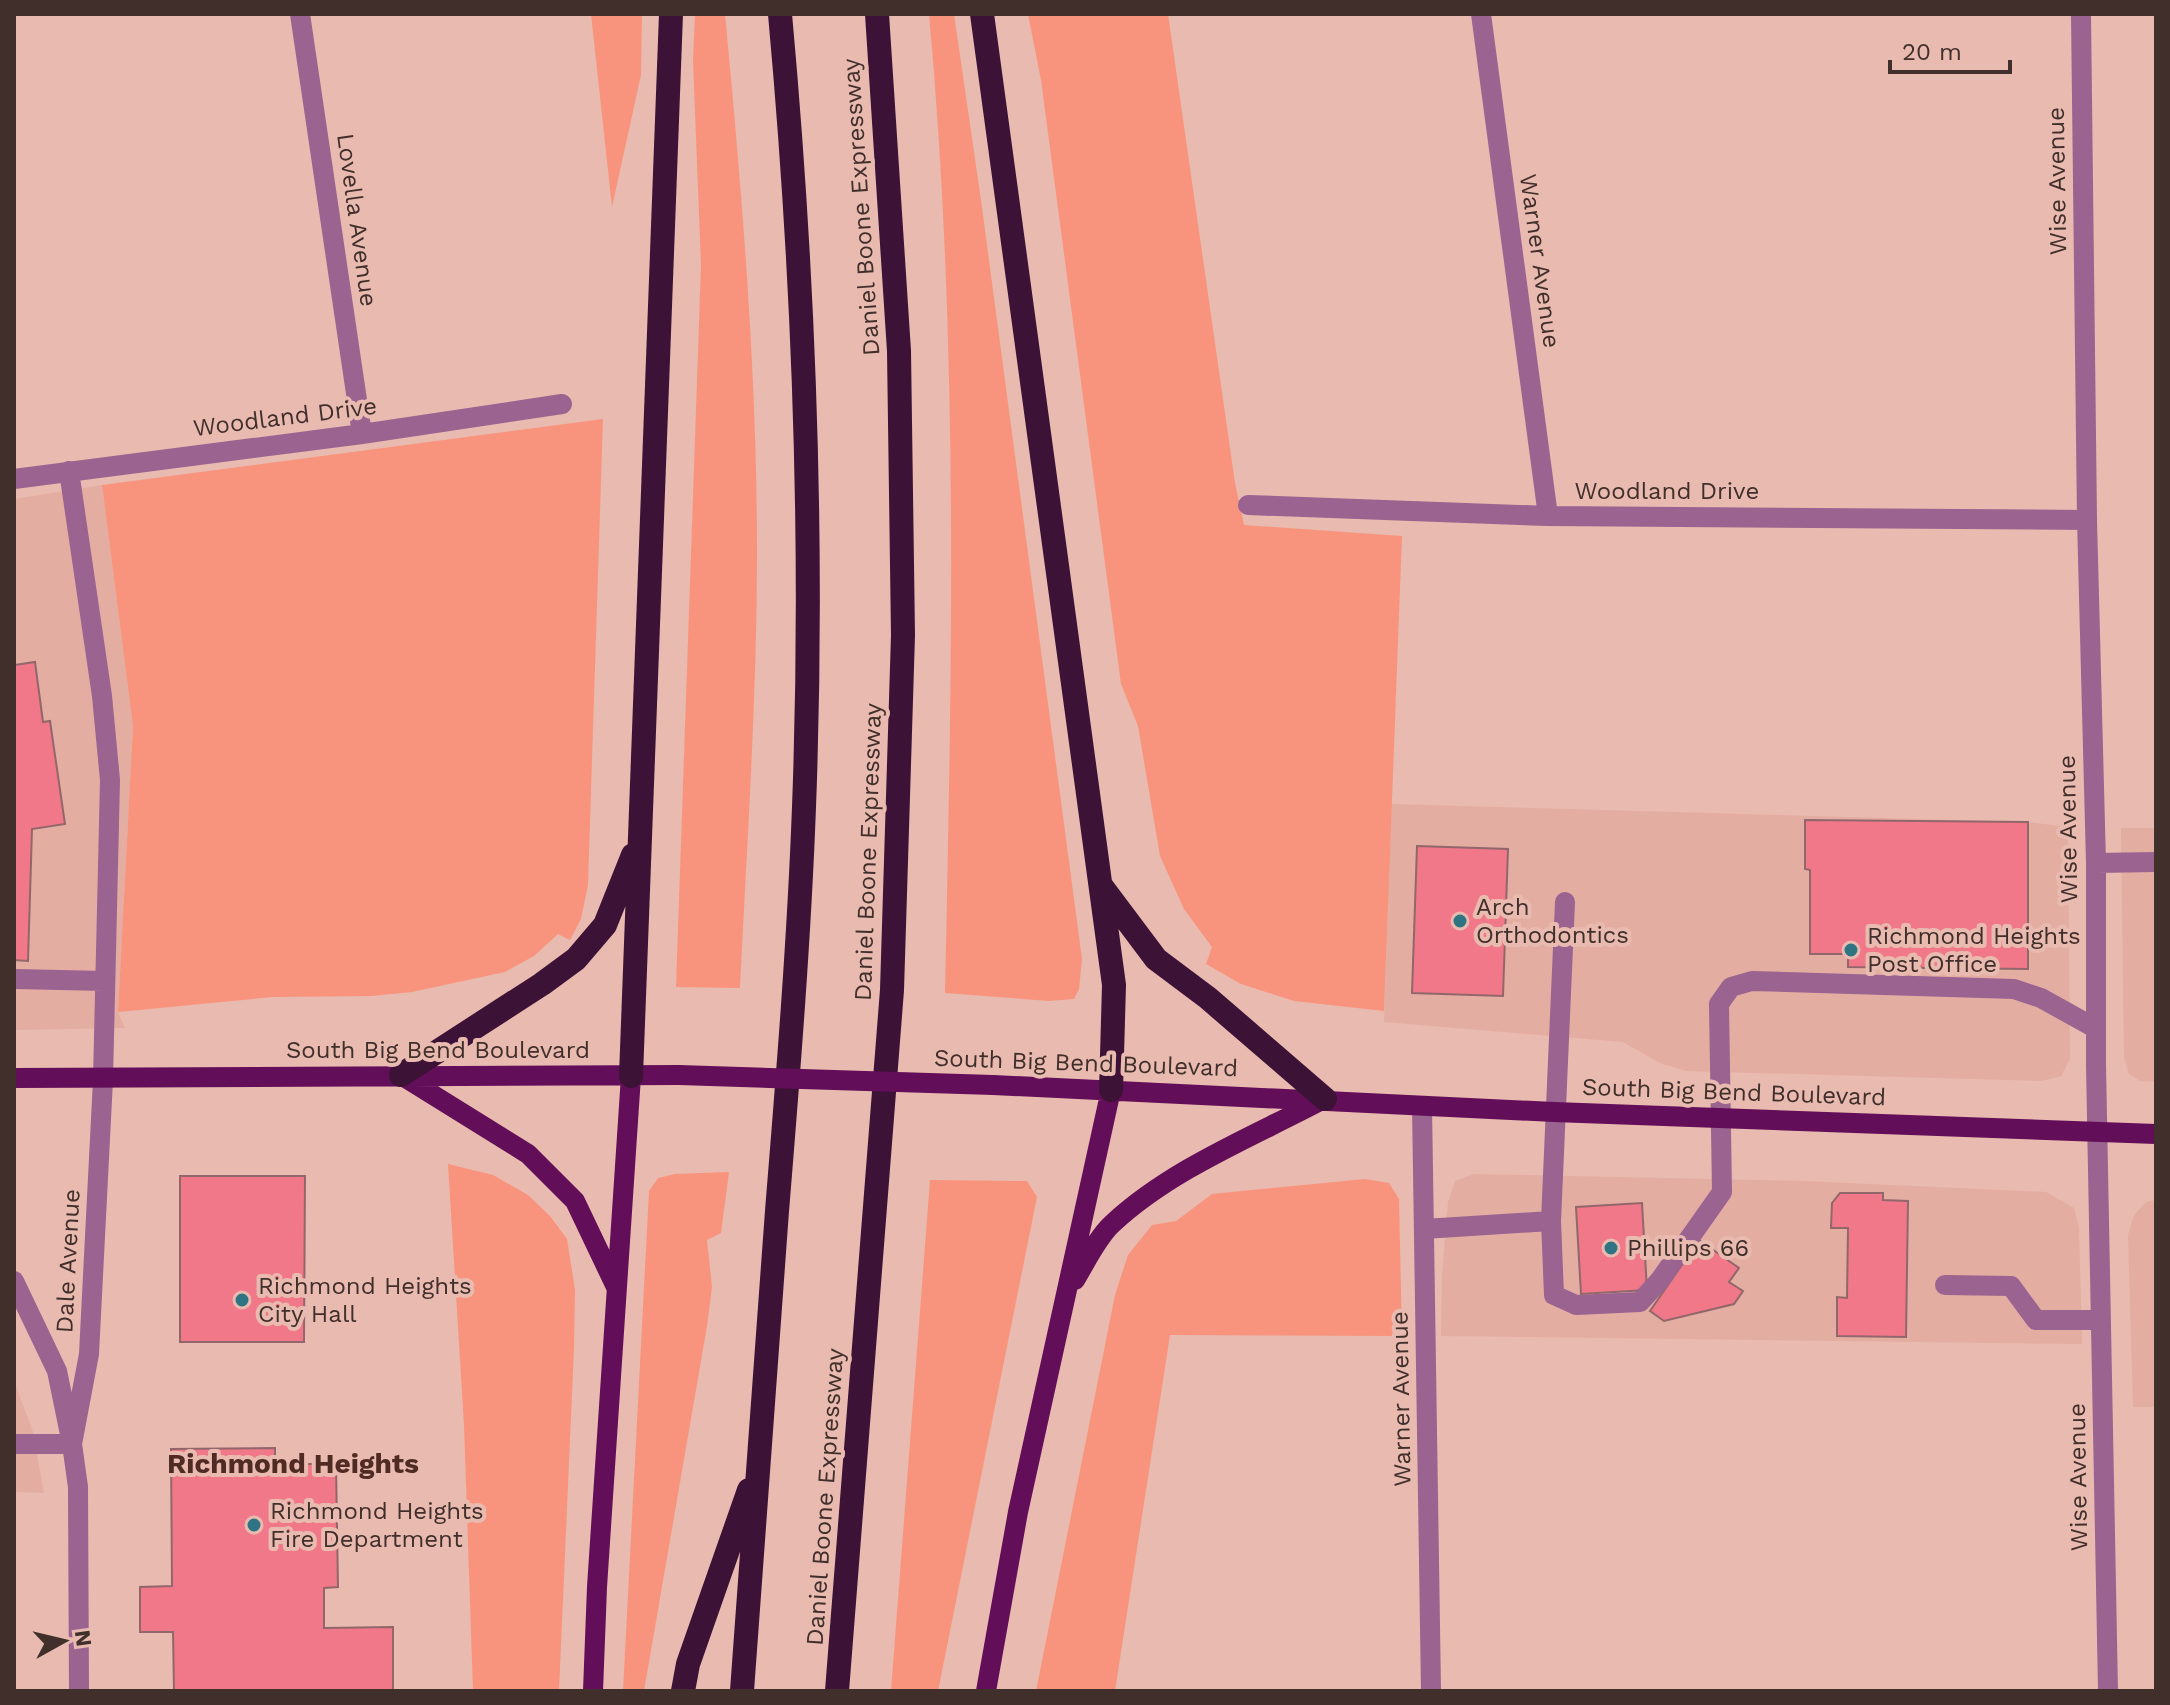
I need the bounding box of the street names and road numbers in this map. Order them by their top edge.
street label: Daniel Boone Expressway [837,57,885,357]
street label: Wise Avenue [2042,107,2072,255]
street label: Lovella Avenue [331,132,383,308]
street label: Warner Avenue [1514,172,1566,350]
street label: Woodland Drive [192,392,378,442]
street label: Woodland Drive [1575,477,1759,505]
street label: Daniel Boone Expressway [849,702,887,1001]
street label: Wise Avenue [2053,755,2083,903]
street label: South Big Bend Boulevard [286,1036,590,1064]
street label: South Big Bend Boulevard [933,1044,1239,1082]
street label: South Big Bend Boulevard [1581,1073,1887,1111]
street label: Dale Avenue [50,1188,86,1334]
street label: Warner Avenue [1385,1311,1417,1487]
street label: Daniel Boone Expressway [801,1347,849,1647]
street label: Wise Avenue [2063,1403,2093,1551]

